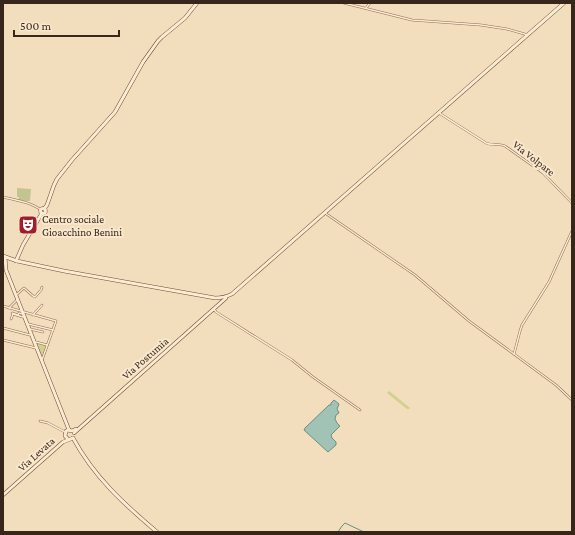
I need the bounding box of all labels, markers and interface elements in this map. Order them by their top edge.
scale bar [14,12,119,38]
text: 500 m [20,19,51,33]
street label: Via Volpare [510,138,557,179]
place label: Centro sociale Gioacchino Benini [42,213,122,238]
theatre icon: Centro sociale Gioacchino Benini [17,214,39,236]
street label: Via Postumia [119,335,171,381]
street label: Via Levata [15,434,57,474]

